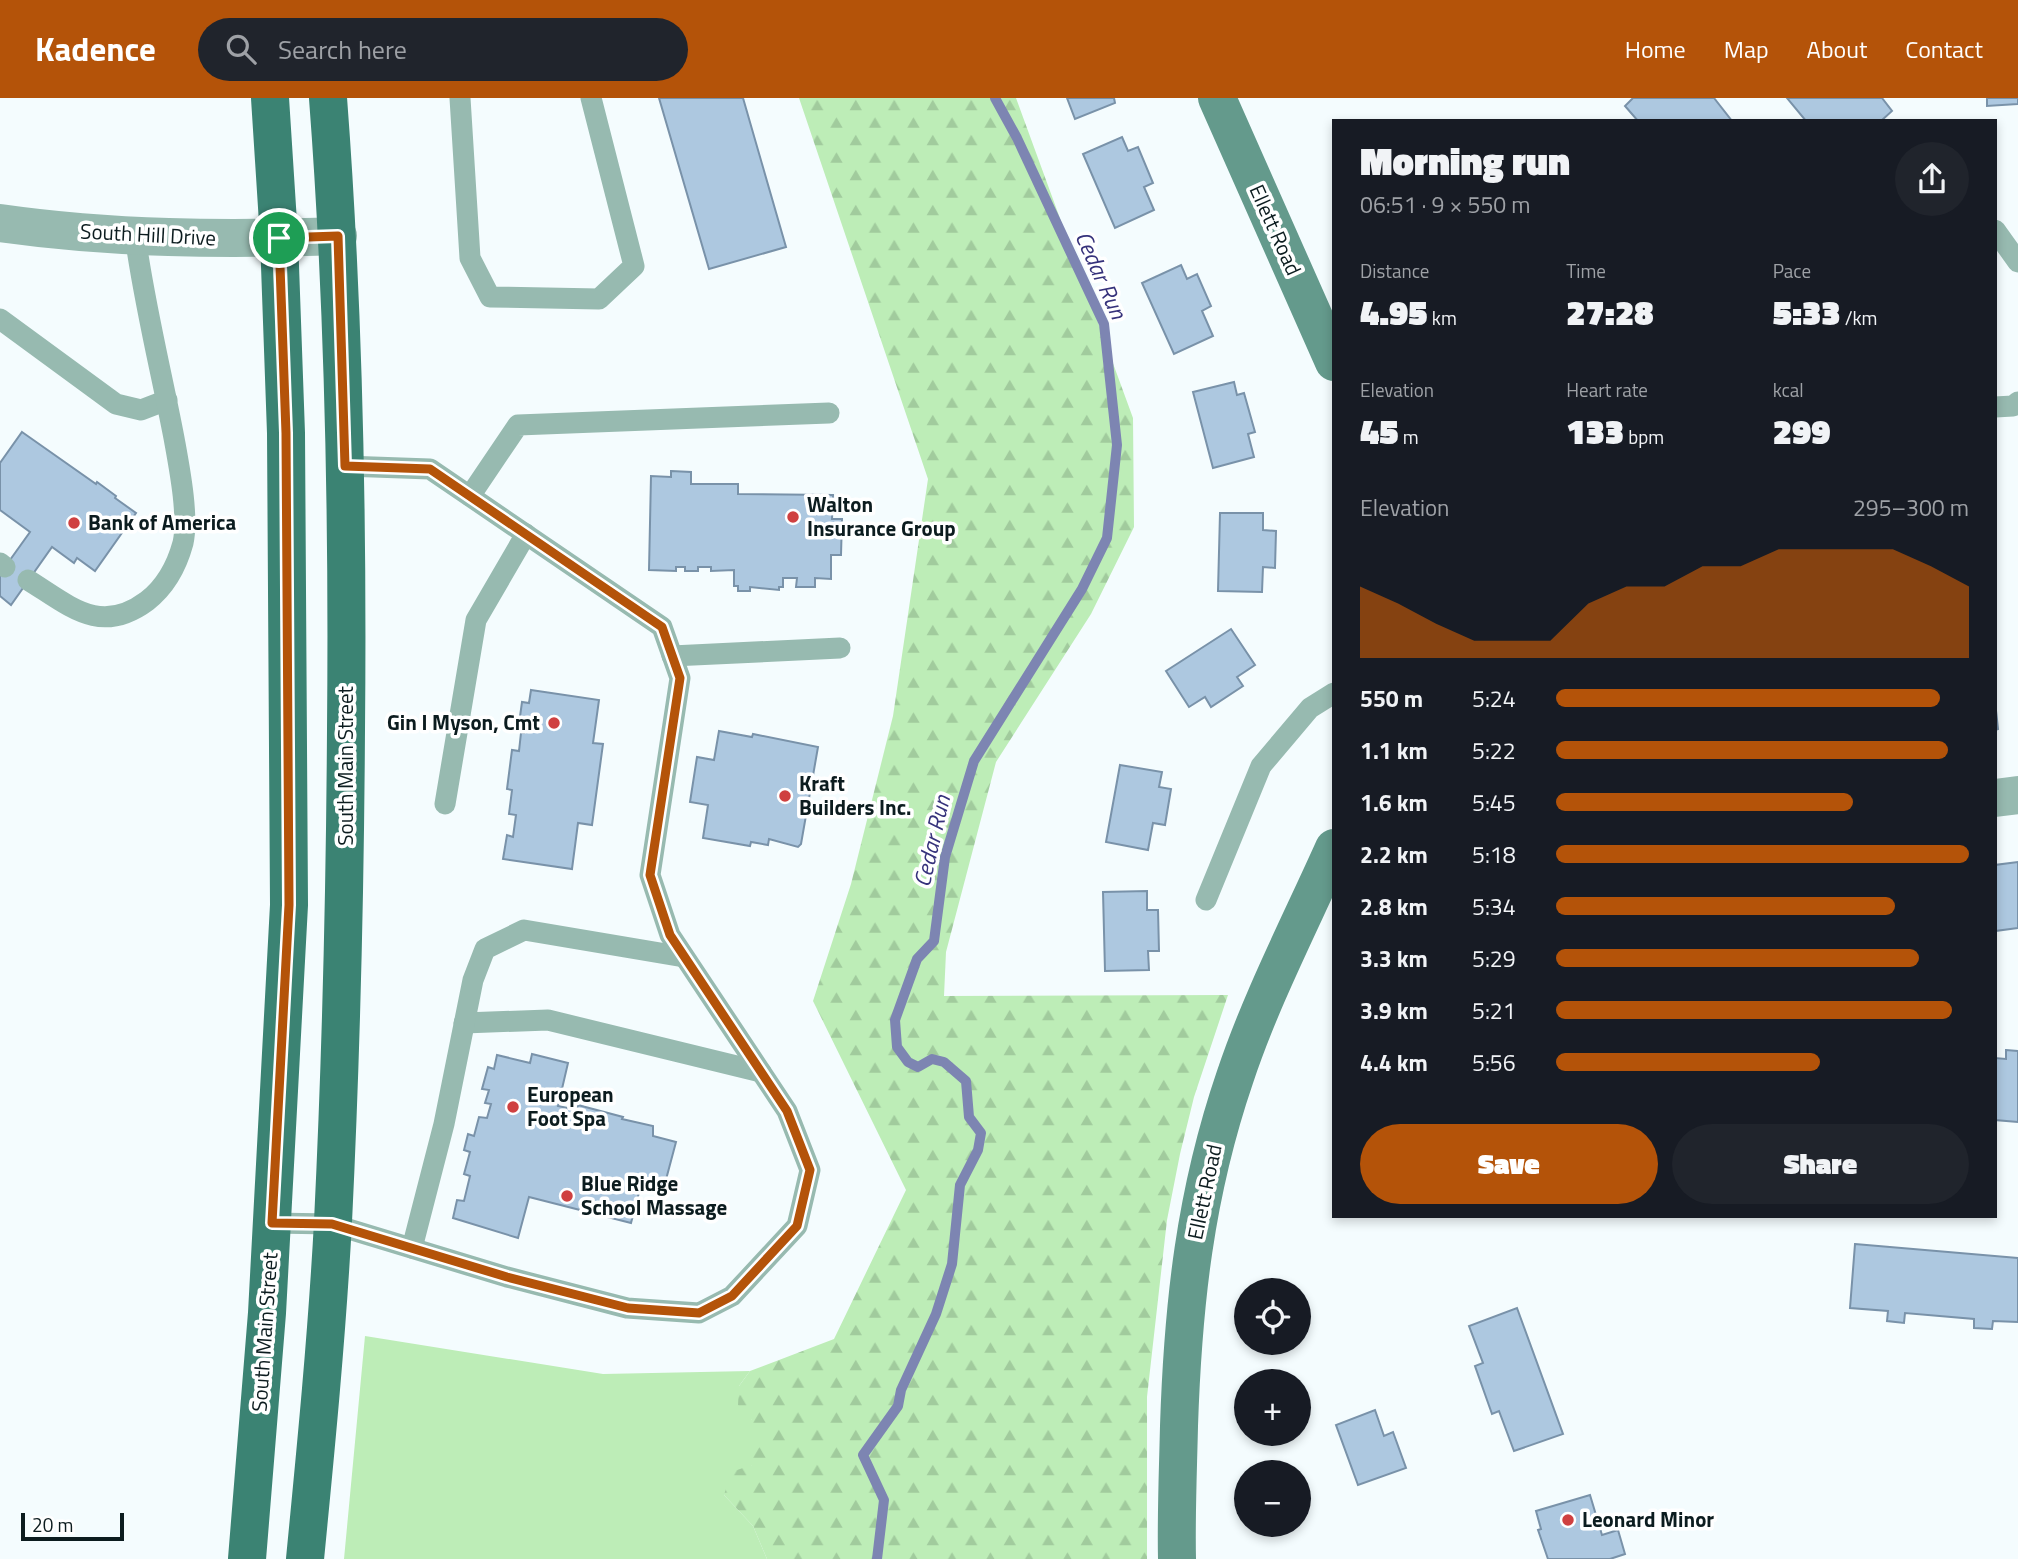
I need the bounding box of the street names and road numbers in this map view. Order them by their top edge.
street label: Ellett Road [1242,179,1310,280]
street label: South Hill Drive [79,214,217,254]
street label: South Main Street [329,686,361,846]
street label: Ellett Road [1178,1141,1230,1242]
street label: South Main Street [242,1251,286,1413]

